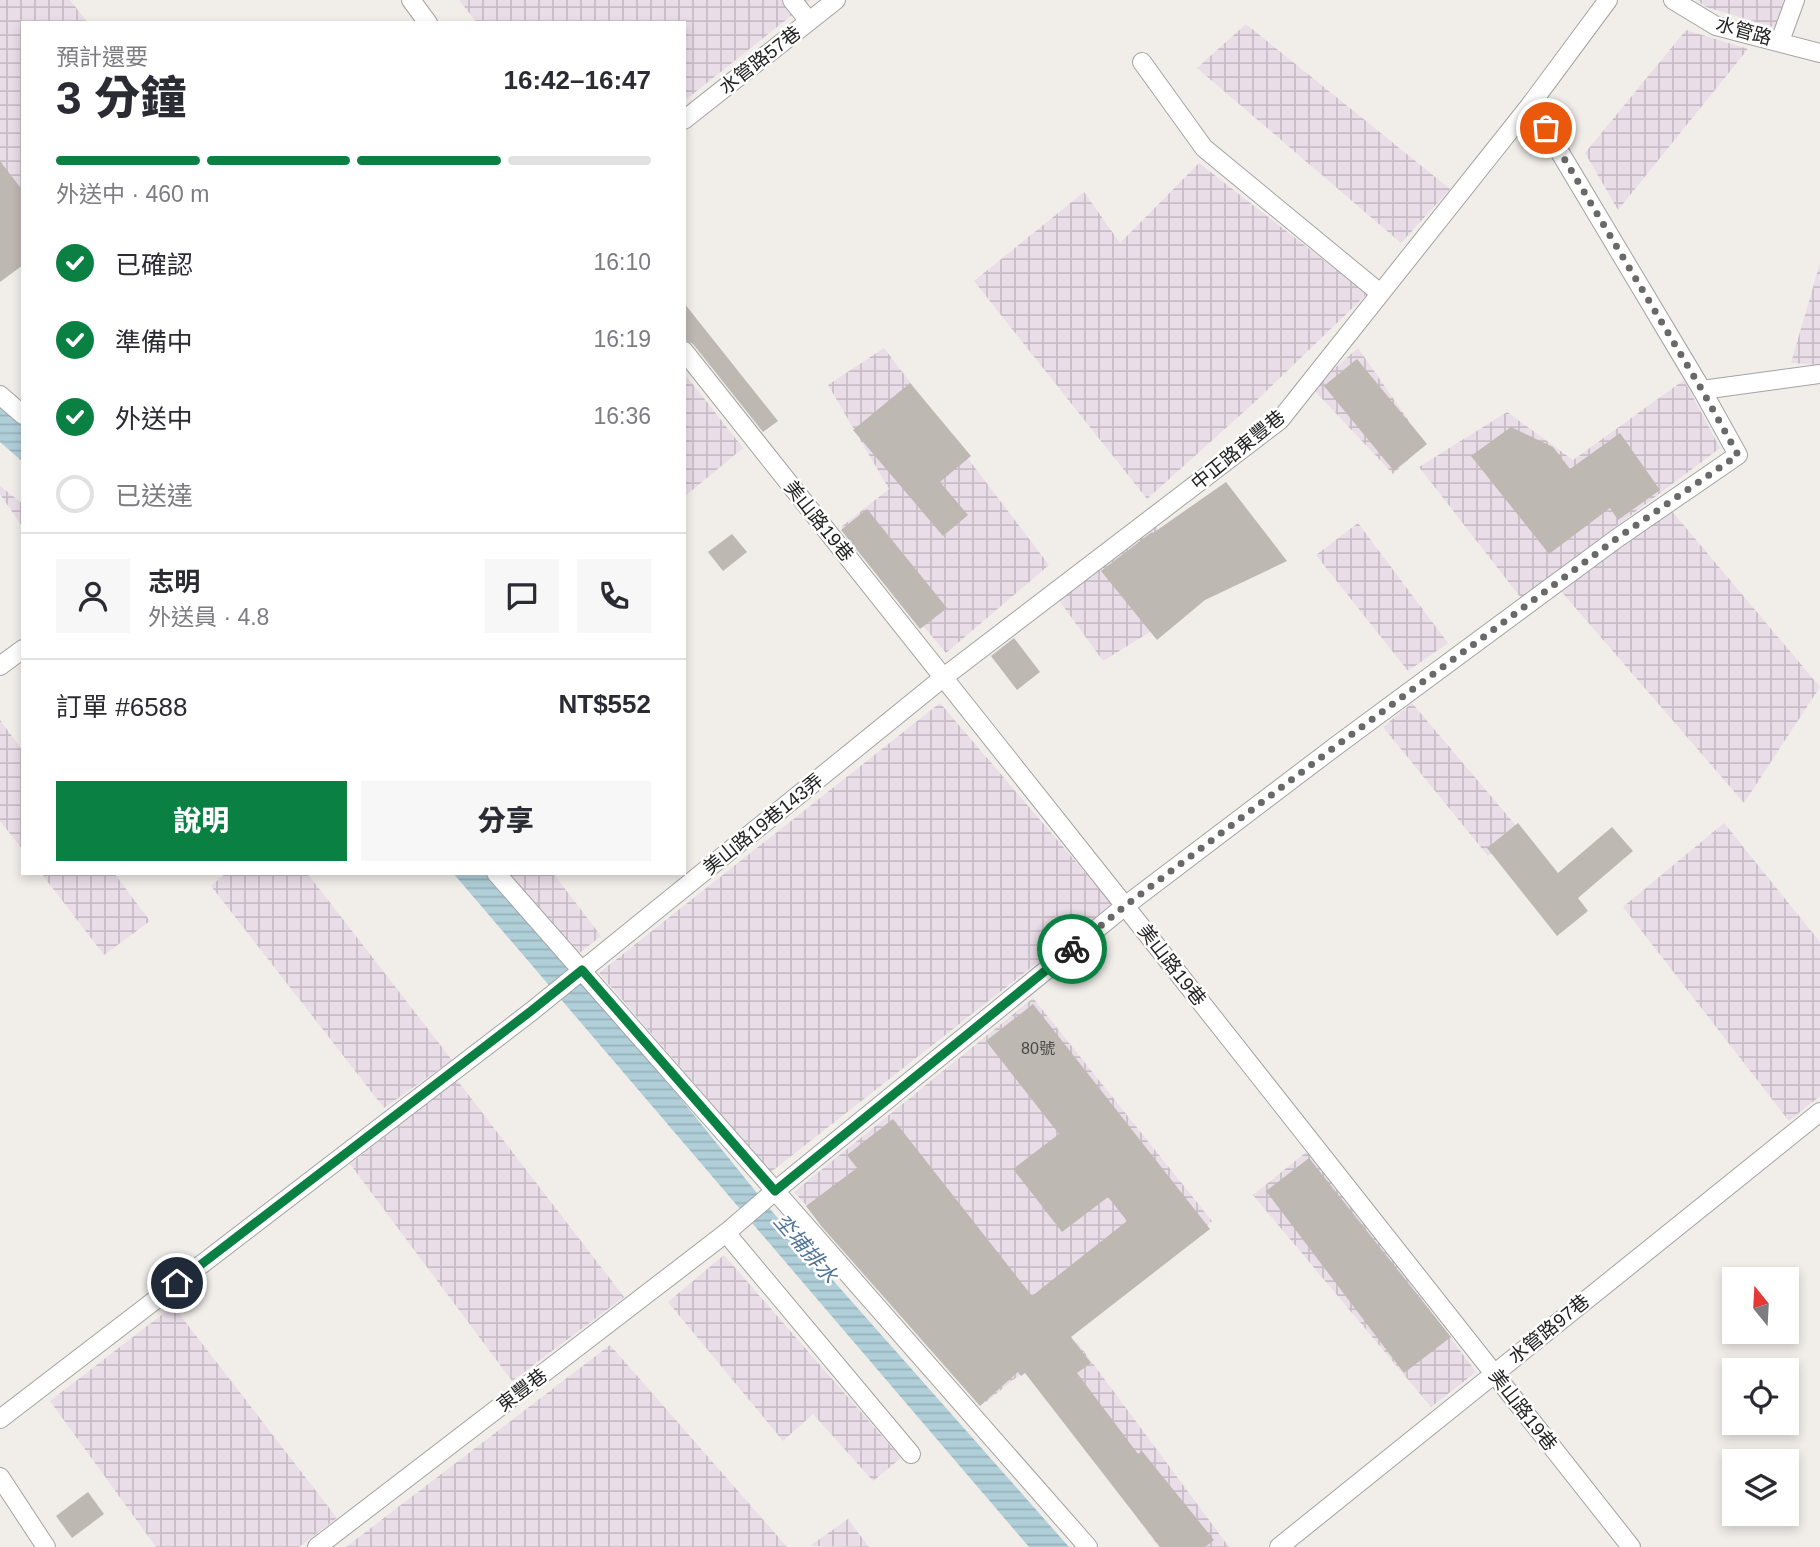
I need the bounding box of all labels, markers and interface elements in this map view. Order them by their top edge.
street label: 水管路 [1714,13,1774,49]
street label: 水管路57巷 [715,22,805,98]
text: 預計還要 [56,44,148,70]
text: 16:42–16:47 [504,65,651,95]
text: 3 分鐘 [56,72,186,124]
pin [1516,98,1576,158]
icon: bag [1527,109,1565,147]
text: 外送中 · 460 m [56,181,209,207]
icon: check [56,244,94,282]
text: 16:10 [593,249,651,275]
text: 已確認 [115,250,193,280]
icon: check [56,321,94,359]
text: 16:19 [593,326,651,352]
text: 準備中 [115,327,193,357]
icon: check [56,398,94,436]
text: 16:36 [593,403,651,429]
text: 外送中 [115,404,193,434]
street label: 中正路東豐巷 [1187,406,1289,494]
street label: 美山路19巷 [780,477,858,565]
text: 已送達 [115,481,193,511]
button: person [56,559,130,633]
button: chat [485,559,559,633]
button: phone [577,559,651,633]
text: 志明 [148,567,200,597]
text: 外送員 · 4.8 [148,604,269,630]
text: NT$552 [559,689,651,719]
text: 訂單 #6588 [56,692,188,722]
street label: 美山路19巷143弄 [699,769,827,879]
button: 說明 [56,781,347,861]
button: 分享 [361,781,651,861]
courier [1037,914,1107,984]
street label: 美山路19巷 [1134,920,1210,1010]
icon: bike [1053,930,1091,968]
house number: 80號 [1021,1040,1055,1057]
water label: 坔埔排水 [770,1209,843,1288]
pin [147,1253,207,1313]
icon: home [158,1264,196,1302]
north arrow [1722,1267,1799,1344]
map controls [1722,1267,1799,1526]
street label: 水管路97巷 [1505,1290,1593,1368]
button: locate [1722,1358,1799,1435]
street label: 東豐巷 [493,1364,551,1416]
street label: 美山路19巷 [1485,1365,1561,1455]
button: layers [1722,1449,1799,1526]

